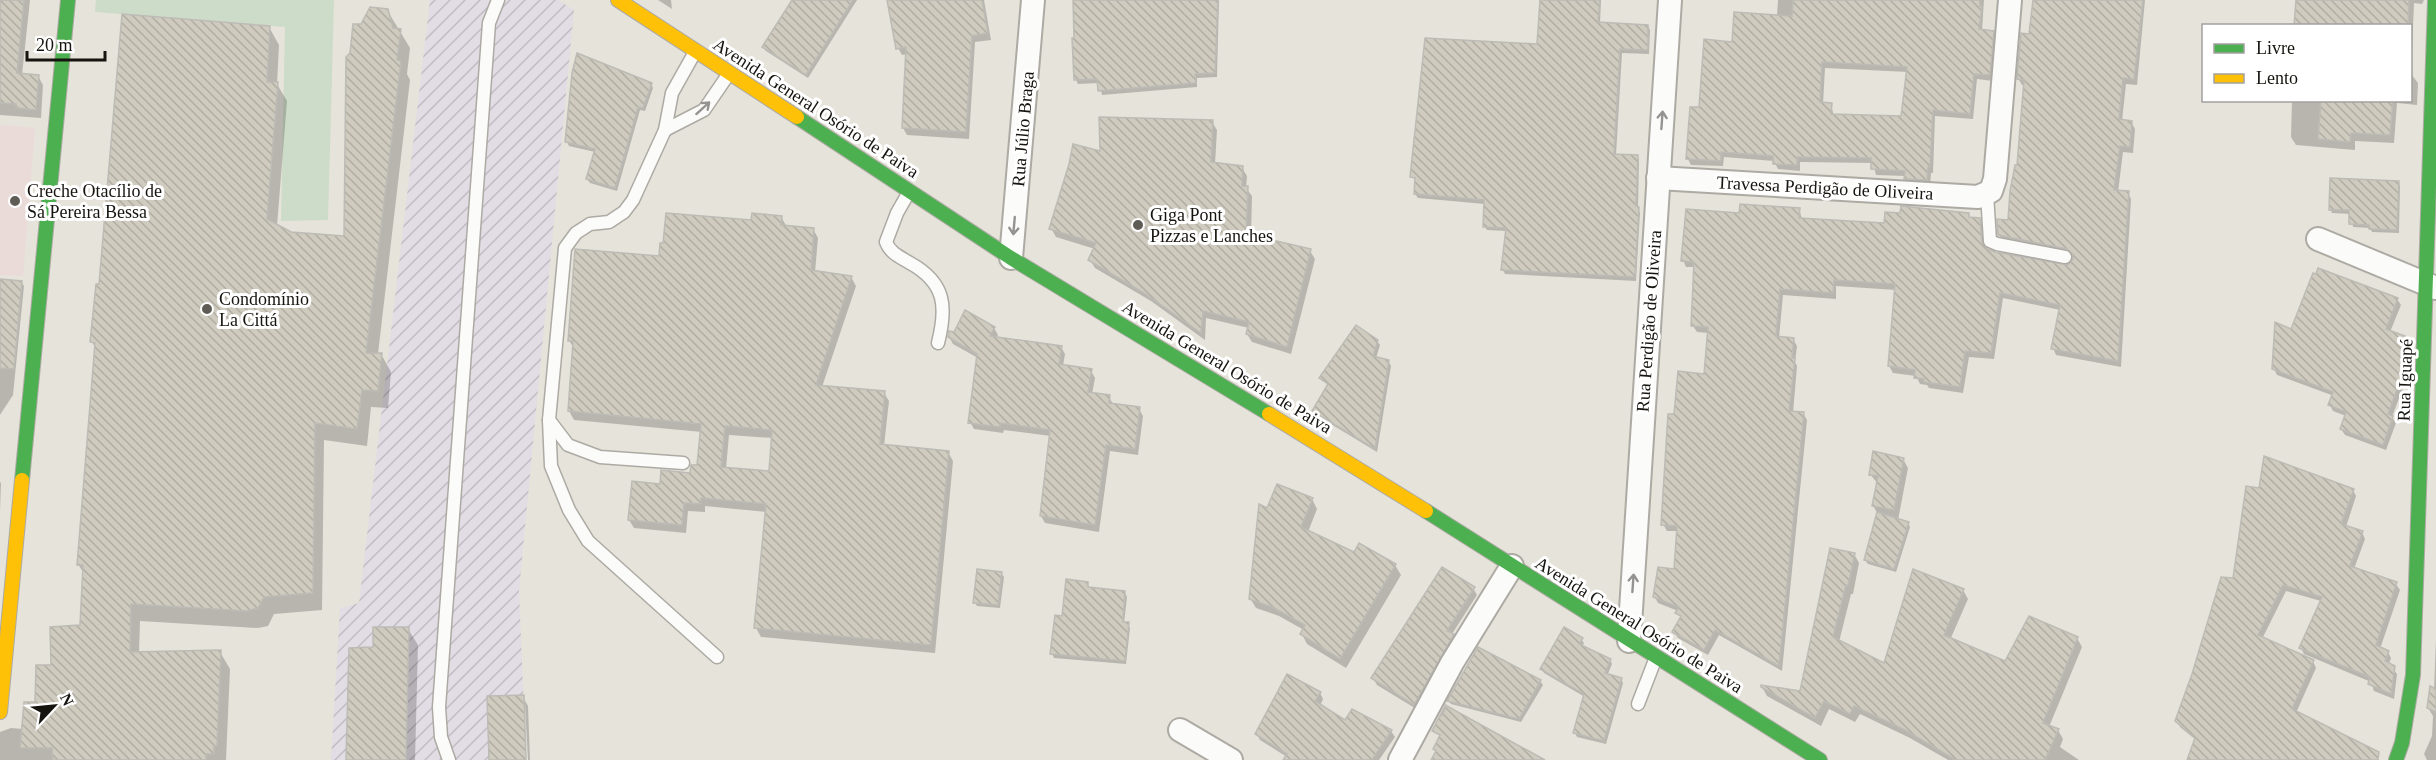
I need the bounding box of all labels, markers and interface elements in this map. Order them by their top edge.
scale bar [27,24,105,62]
legend [2202,24,2412,102]
street label: Avenida General Osório de Paiva [710,34,922,182]
text: 20 m [36,35,73,55]
text: Livre [2256,38,2295,58]
text: Lento [2256,68,2298,88]
street label: Rua Júlio Braga [1008,70,1038,188]
one-way arrow [695,101,710,115]
one-way arrow [1657,110,1668,130]
street label: Travessa Perdigão de Oliveira [1716,172,1934,204]
place label: Creche Otacílio de Sá Pereira Bessa [27,181,162,222]
marker: Creche Otacílio de Sá Pereira Bessa [8,194,22,208]
place label: Giga Pont Pizzas e Lanches [1150,205,1273,246]
one-way arrow [1008,215,1019,235]
marker: Giga Pont Pizzas e Lanches [1131,218,1145,232]
street label: Rua Perdigão de Oliveira [1633,229,1665,413]
place label: Condomínio La Cittá [219,289,309,330]
street label: Avenida General Osório de Paiva [1119,296,1335,438]
marker: Condomínio La Cittá [200,302,214,316]
street label: Rua Iguapé [2394,338,2416,422]
street label: Avenida General Osório de Paiva [1532,553,1746,697]
one-way arrow [1627,574,1638,594]
north arrow [24,676,84,736]
text: N [57,691,77,709]

